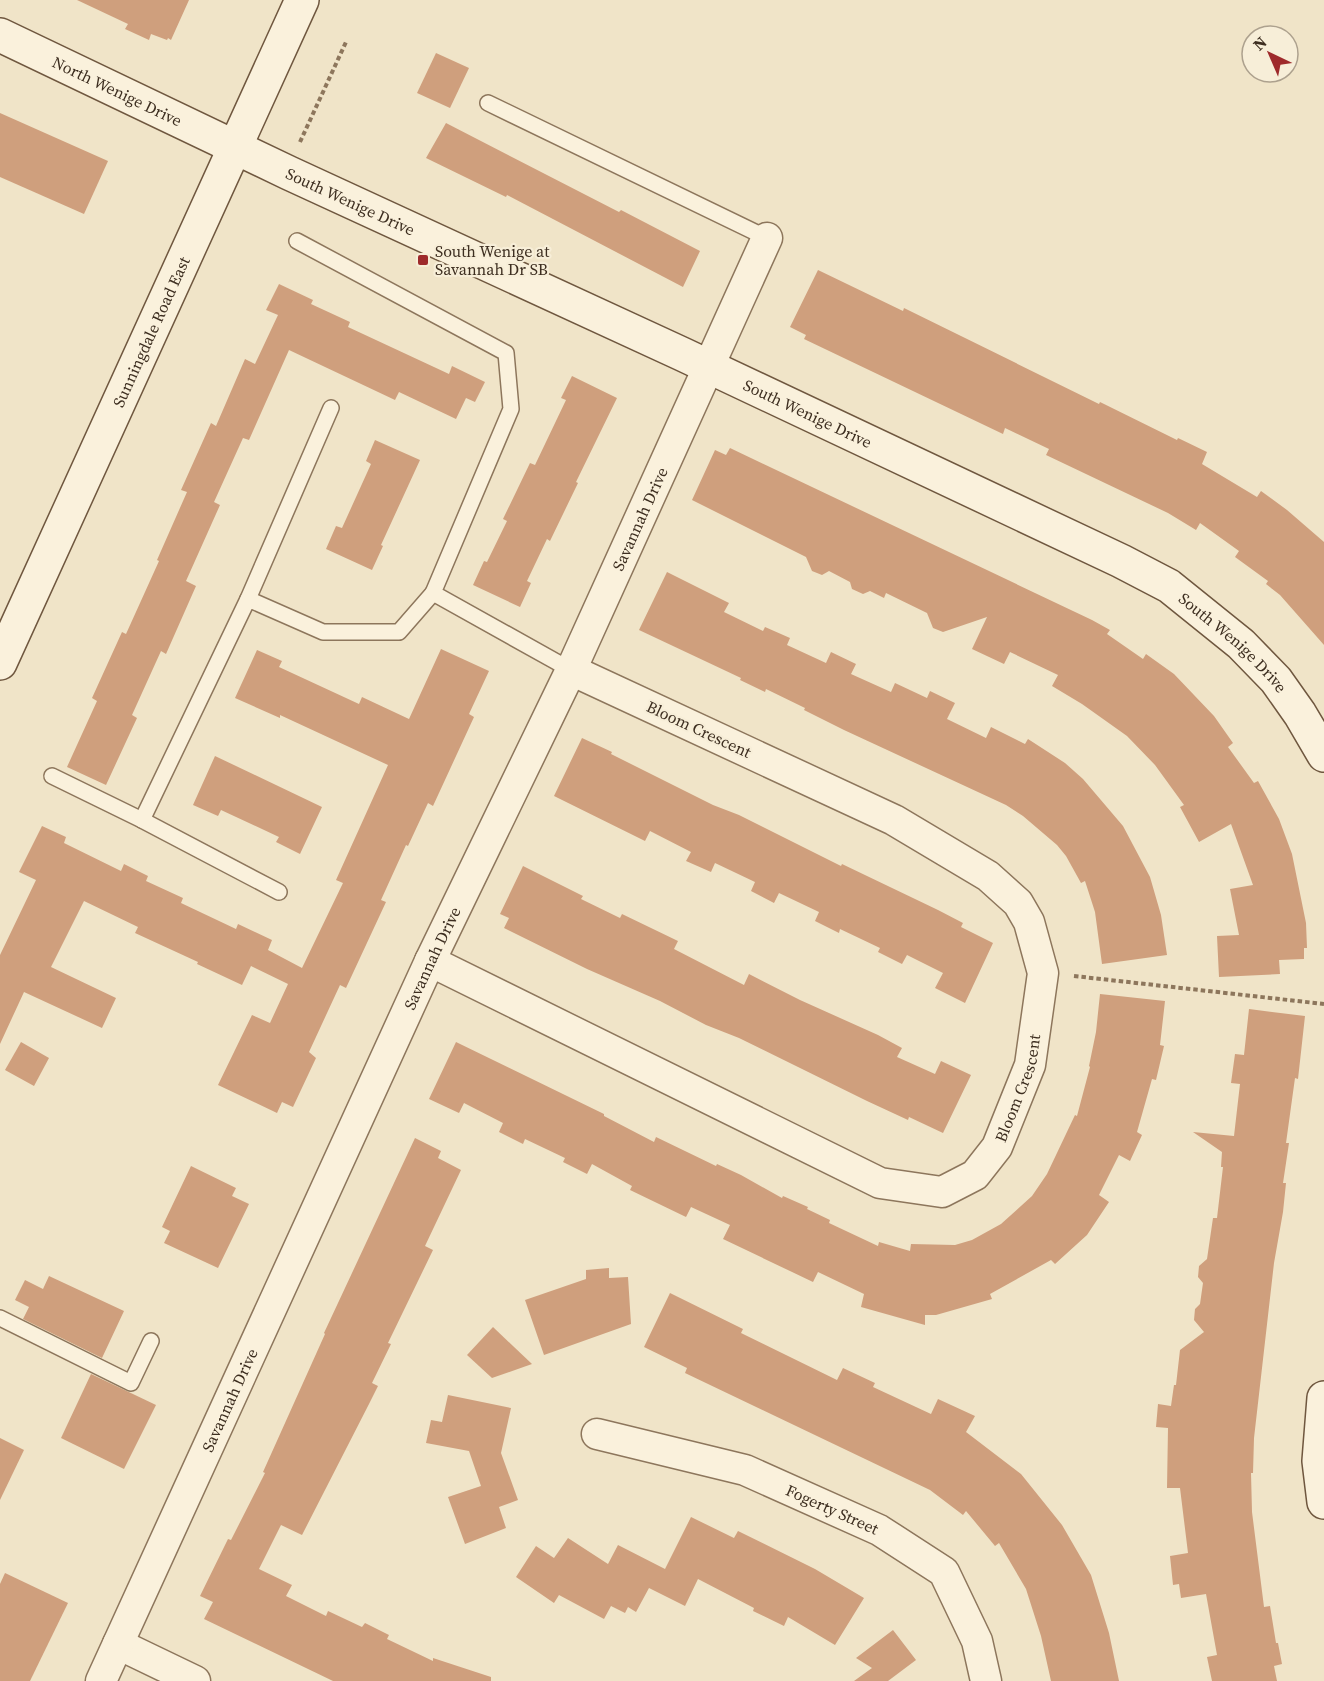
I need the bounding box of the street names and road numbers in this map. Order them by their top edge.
street label: North Wenige Drive [49,51,186,131]
street label: South Wenige Drive [282,162,419,241]
street label: Sunningdale Road East [107,252,195,411]
street label: South Wenige Drive [740,374,876,453]
street label: Savannah Drive [607,463,673,574]
street label: South Wenige Drive [1174,587,1292,697]
street label: Bloom Crescent [643,695,756,763]
street label: Savannah Drive [398,903,466,1013]
street label: Bloom Crescent [989,1032,1045,1145]
street label: Savannah Drive [196,1345,263,1455]
street label: Fogerty Street [782,1479,883,1540]

